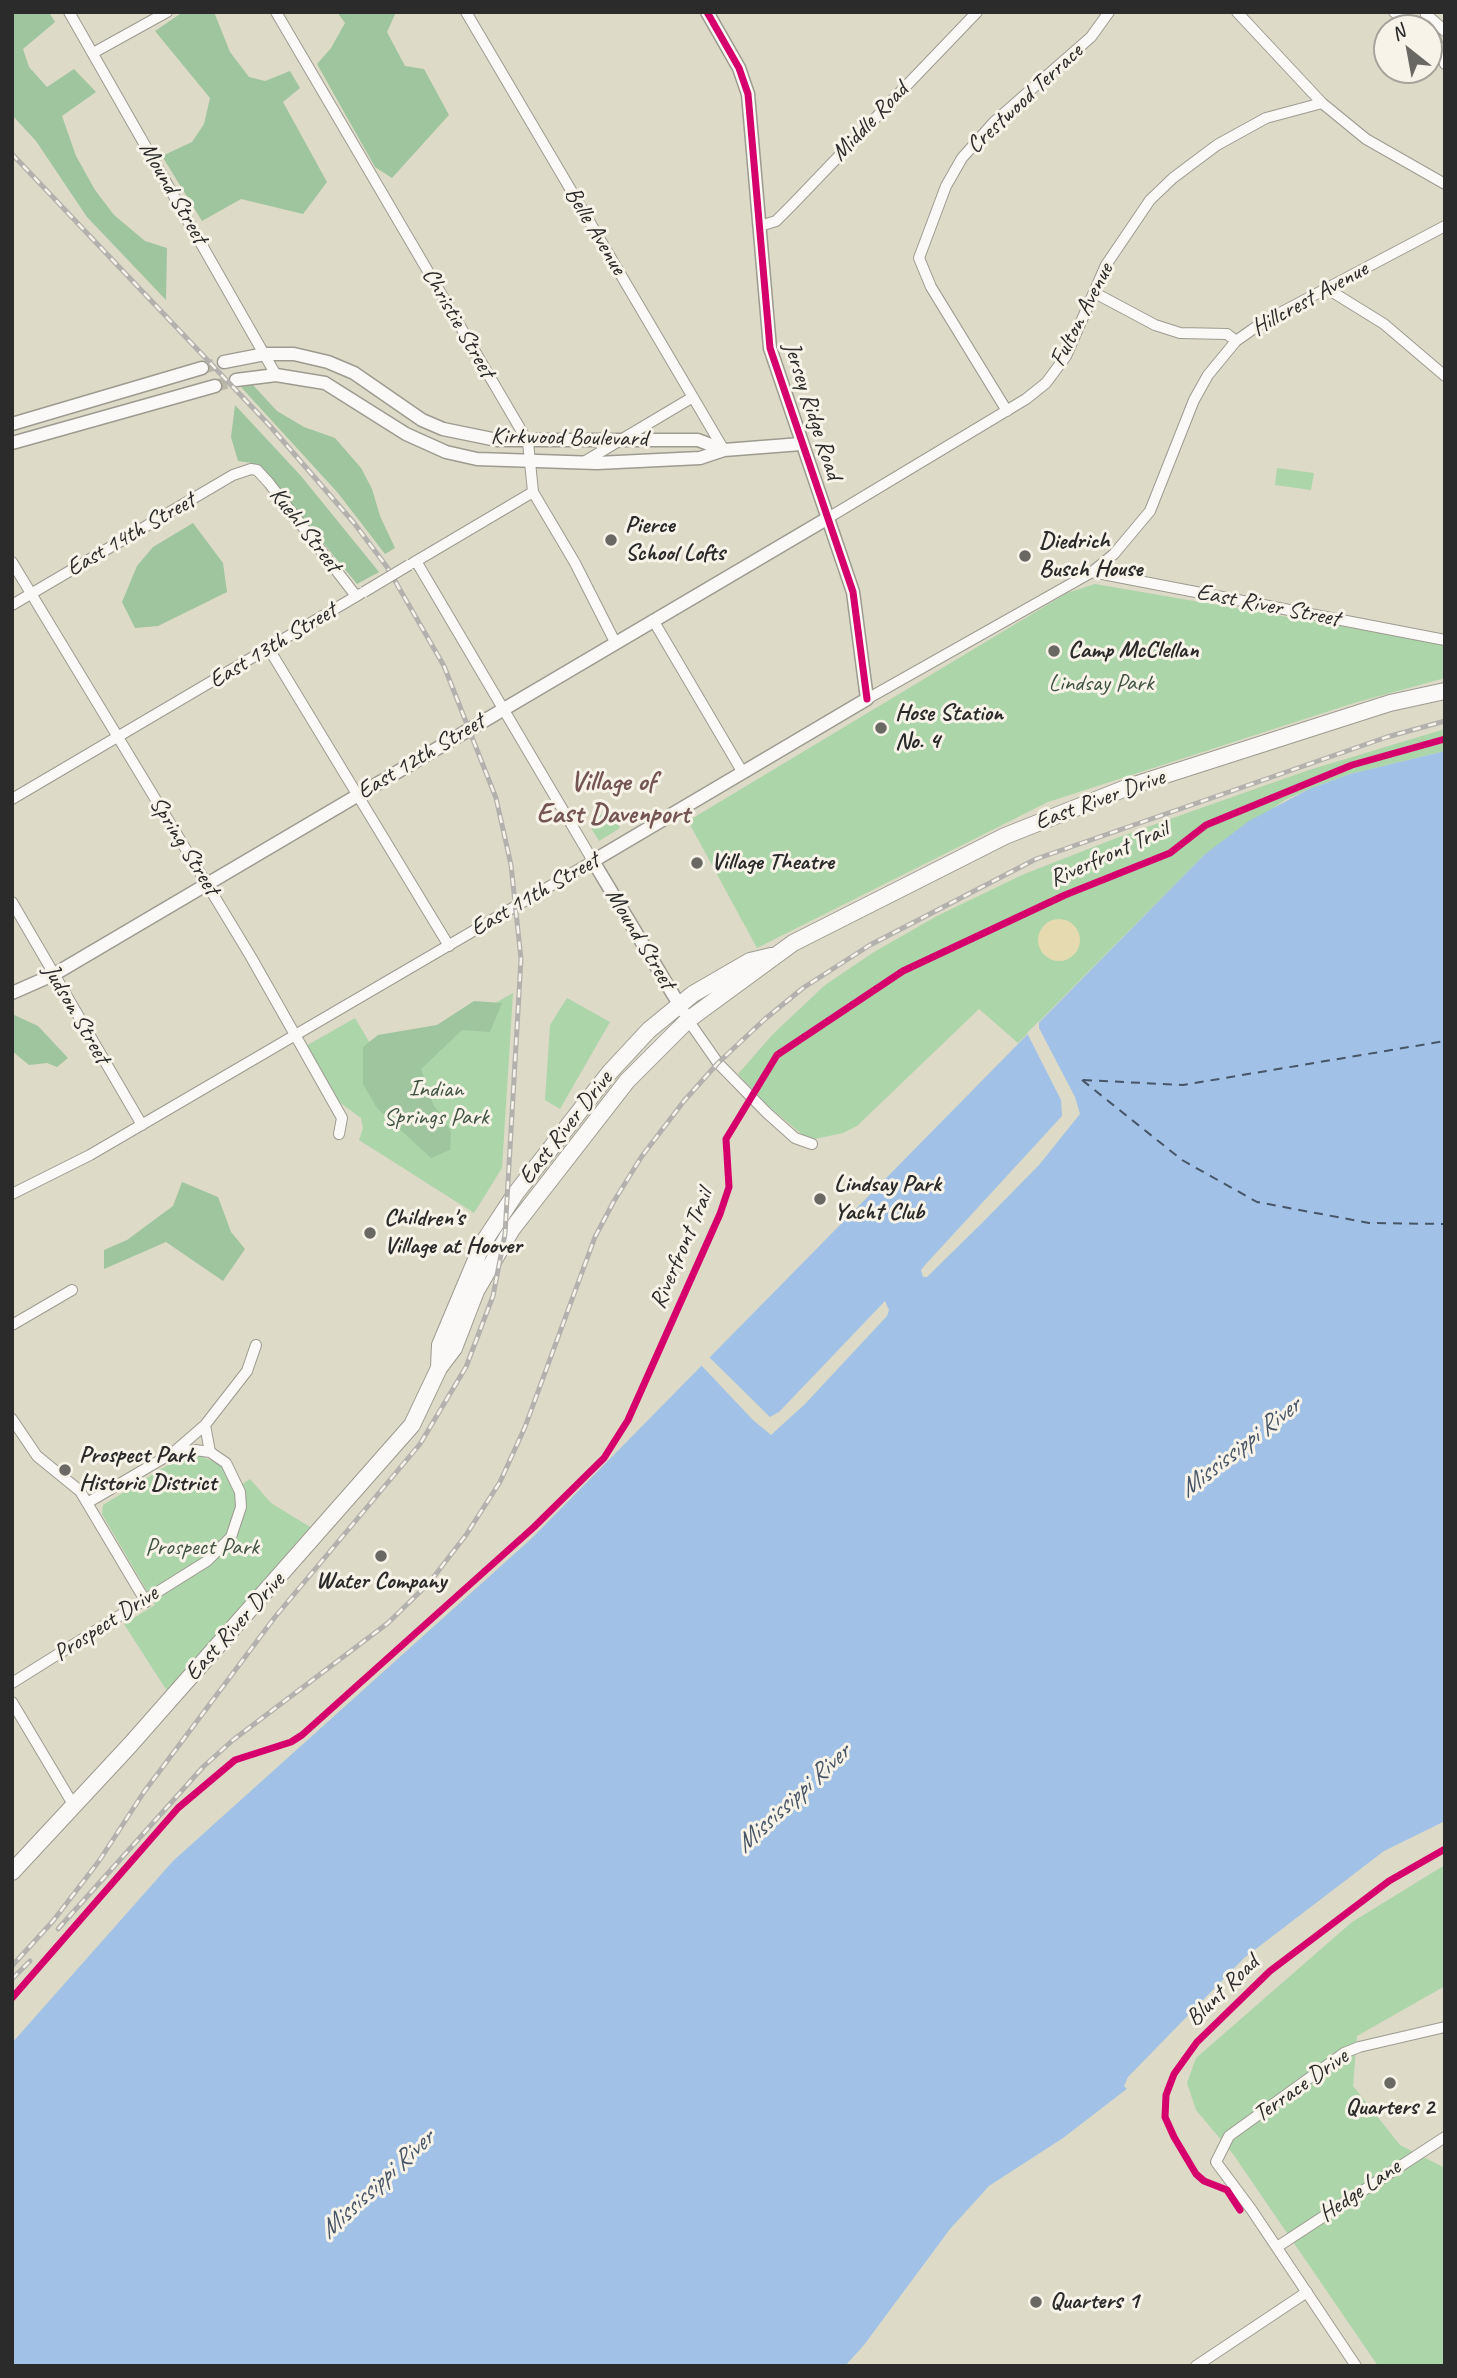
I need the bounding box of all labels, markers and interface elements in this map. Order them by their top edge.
north arrow [1373,14,1443,84]
text: N [1387,19,1409,46]
street label: Crestwood Terrace [961,38,1089,160]
street label: Middle Road [825,76,915,168]
street label: Mound Street [132,137,214,249]
street label: Belle Avenue [558,182,632,280]
street label: Hillcrest Avenue [1247,255,1373,343]
street label: Fulton Avenue [1044,259,1120,371]
street label: Christie Street [415,263,501,383]
street label: Jersey Ridge Road [776,339,848,483]
street label: Kirkwood Boulevard [490,422,648,454]
street label: Kuehl Street [263,482,347,578]
street label: East 14th Street [62,487,200,583]
place label: Pierce School Lofts [625,512,725,568]
place label: Diedrich Busch House [1039,528,1142,584]
marker: Pierce School Lofts [603,532,619,548]
marker: Diedrich Busch House [1017,548,1033,564]
street label: East River Street [1194,578,1342,634]
street label: East 13th Street [204,597,342,695]
place label: Camp McClellan [1068,637,1198,665]
marker: Camp McClellan [1046,643,1062,659]
park label: Lindsay Park [1048,670,1154,698]
place label: Hose Station No. 4 [895,700,1003,756]
street label: East 12th Street [352,708,490,806]
marker: Hose Station No. 4 [873,720,889,736]
street label: East River Drive [1031,763,1169,837]
district label: Village of East Davenport [536,766,690,832]
street label: Spring Street [142,791,226,901]
street label: Riverfront Trail [1045,816,1173,894]
street label: East 11th Street [466,847,604,943]
place label: Village Theatre [711,849,834,877]
marker: Village Theatre [689,855,705,871]
street label: Mound Street [599,883,681,995]
street label: Judson Street [36,959,116,1069]
street label: East River Drive [513,1066,619,1190]
park label: Indian Springs Park [383,1076,489,1132]
place label: Lindsay Park Yacht Club [834,1171,941,1227]
street label: Riverfront Trail [644,1185,720,1313]
marker: Lindsay Park Yacht Club [812,1191,828,1207]
place label: Children's Village at Hoover [384,1205,522,1261]
marker: Children's Village at Hoover [362,1225,378,1241]
water label: Mississippi River [1173,1391,1307,1505]
place label: Prospect Park Historic District [79,1442,216,1498]
marker: Prospect Park Historic District [57,1462,73,1478]
park label: Prospect Park [145,1534,259,1562]
marker: Water Company [373,1548,389,1564]
street label: East River Drive [179,1567,291,1687]
place label: Water Company [316,1568,446,1596]
street label: Prospect Drive [48,1580,164,1668]
water label: Mississippi River [729,1738,857,1860]
street label: Blunt Road [1180,1949,1266,2033]
street label: Terrace Drive [1248,2043,1354,2129]
marker: Quarters 2 [1382,2075,1398,2091]
place label: Quarters 2 [1346,2094,1434,2122]
water label: Mississippi River [313,2124,441,2246]
street label: Hedge Lane [1314,2153,1406,2229]
place label: Quarters 1 [1050,2288,1139,2316]
marker: Quarters 1 [1028,2294,1044,2310]

